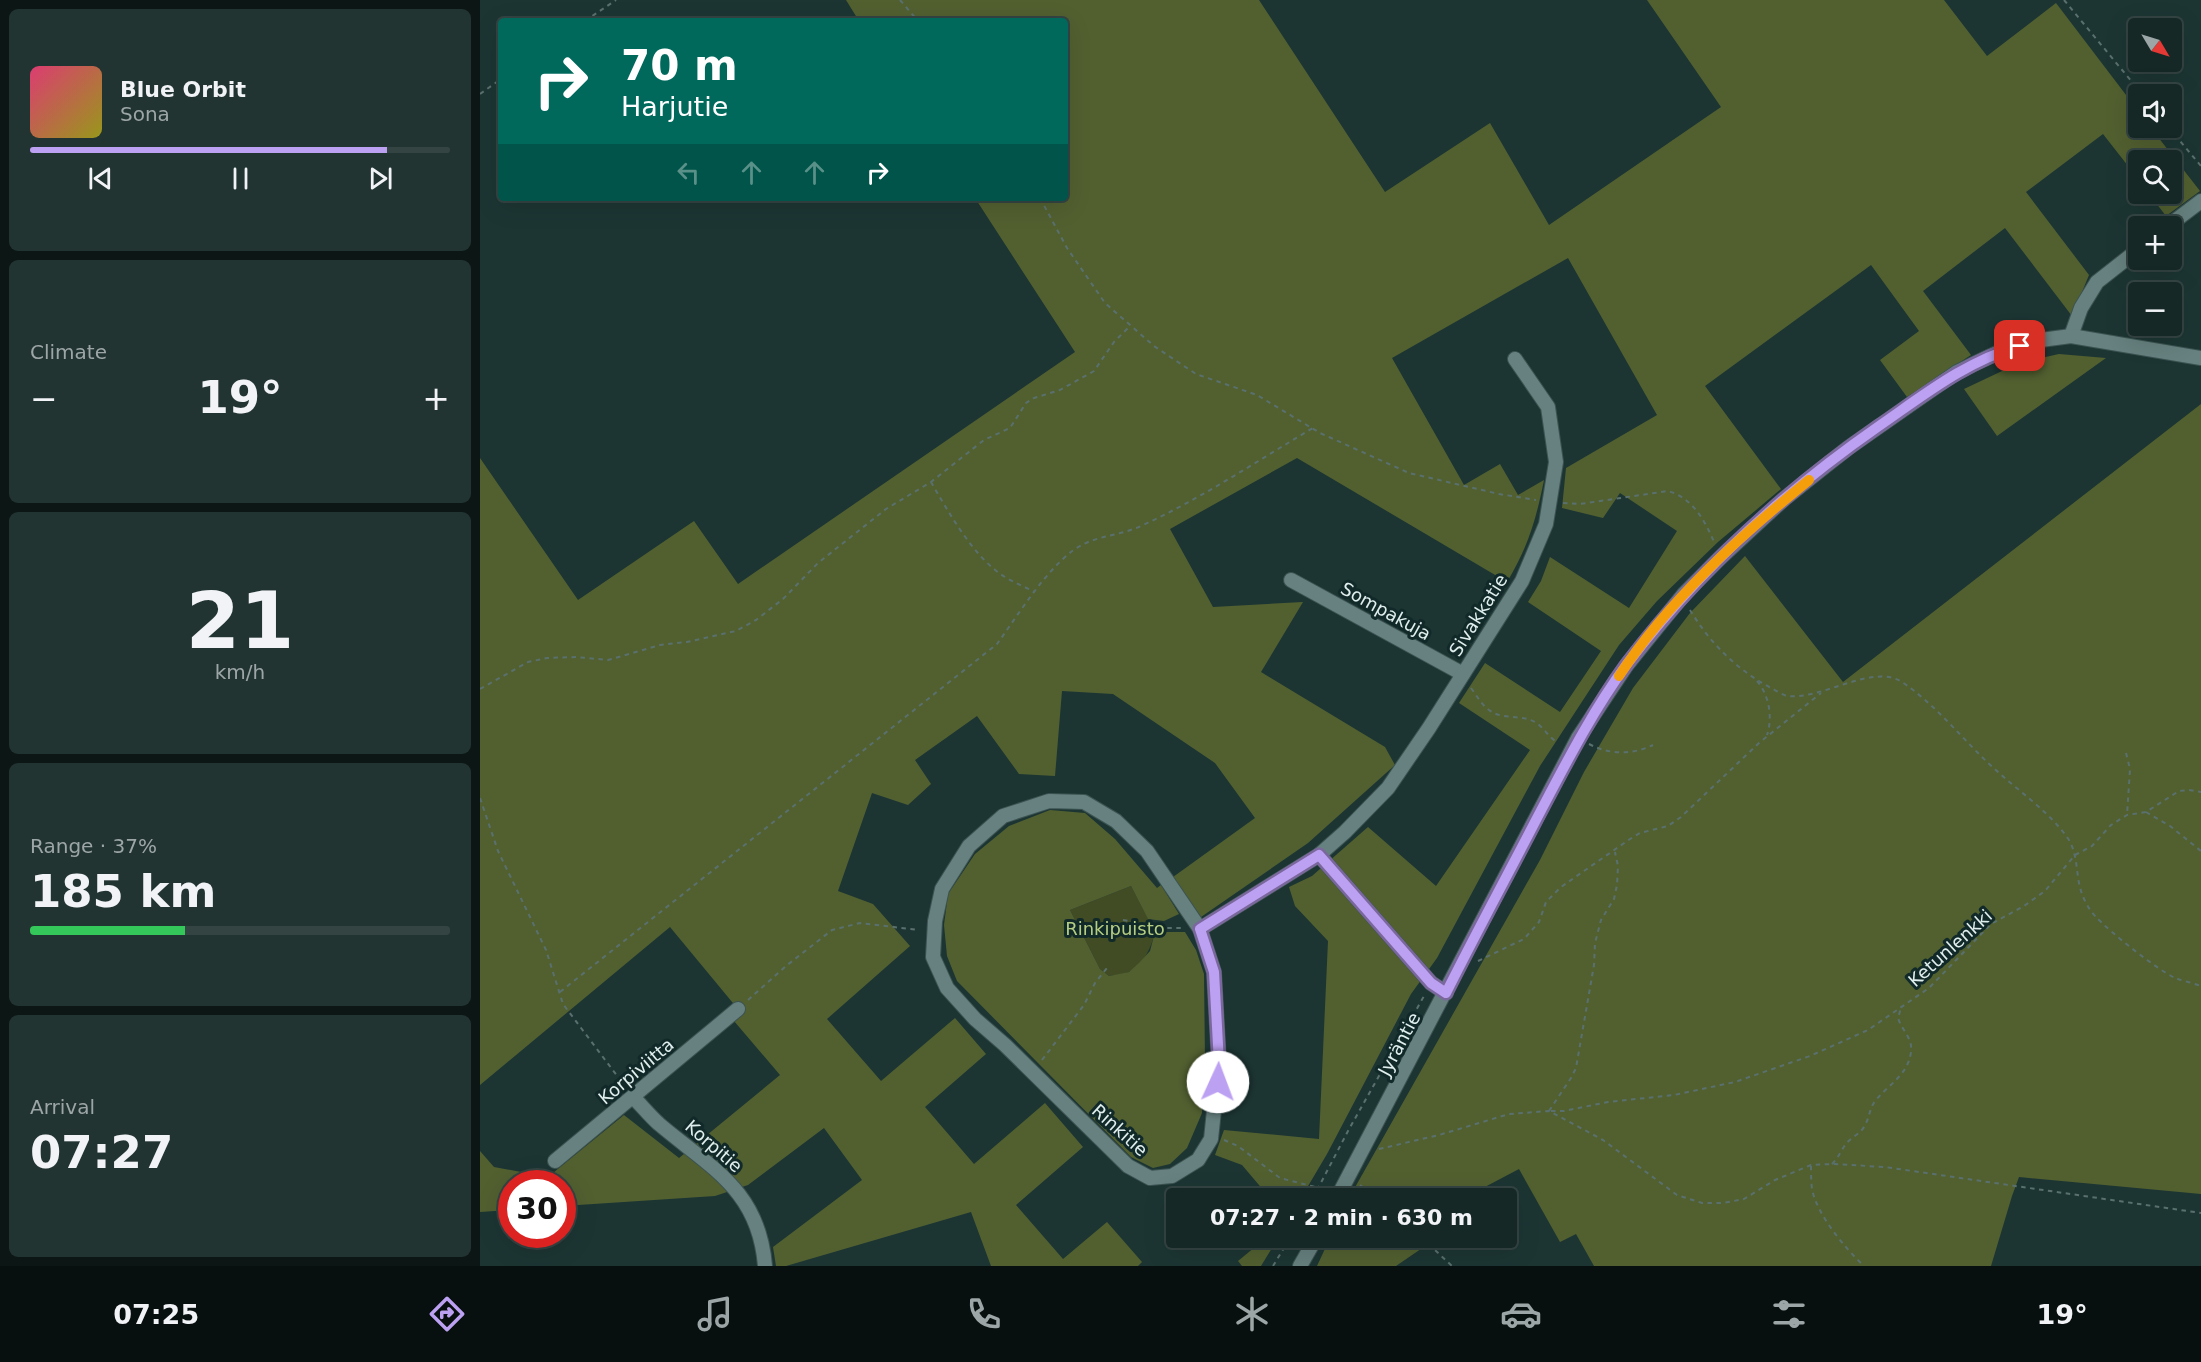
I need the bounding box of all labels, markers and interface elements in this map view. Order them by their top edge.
north arrow [2128,18,2182,72]
map controls [2128,18,2182,336]
text: 70 m [621,41,738,90]
icon: right [522,42,600,120]
text: Blue Orbit [120,77,246,102]
button: sound [2128,84,2182,138]
text: Harjutie [621,91,728,122]
text: Sona [120,102,170,126]
button: search [2128,150,2182,204]
icon: left [672,156,705,189]
icon: ahead [735,156,768,189]
icon: ahead [798,156,831,189]
icon: right [861,156,894,189]
icon: previous [84,162,117,195]
icon: pause [224,162,257,195]
icon: next [364,162,397,195]
button: + [2128,216,2182,270]
button: − [2128,282,2182,336]
pin [1994,320,2045,371]
icon: arrive [2003,329,2036,362]
text: Climate [30,340,107,364]
text: 19° [197,371,283,424]
text: − [30,379,58,418]
text: + [422,379,450,418]
street label: Sivakkatie [1445,570,1511,660]
text: 21 [186,576,294,666]
street label: Sompakuja [1337,578,1435,644]
text: km/h [215,660,265,684]
text: Range · 37% [30,834,157,858]
text: 185 km [30,865,216,918]
street label: Ketunlenkki [1904,905,1996,991]
park label: Rinkipuisto [1065,918,1165,939]
street label: Jyräntie [1373,1009,1424,1080]
street label: Korpiviitta [594,1034,678,1108]
position arrow [1186,1050,1250,1114]
text: Arrival [30,1095,95,1119]
street label: Rinkitie [1088,1100,1152,1160]
street label: Korpitie [681,1115,747,1177]
text: 07:27 [30,1126,173,1179]
speed limit sign: 30 [498,1170,576,1248]
text: 07:27 · 2 min · 630 m [1210,1205,1473,1230]
icon: directions [426,1293,468,1335]
icon: music [694,1293,736,1335]
icon: phone [963,1293,1005,1335]
icon: climate [1231,1293,1273,1335]
icon: car [1500,1293,1542,1335]
icon: filters [1768,1293,1810,1335]
text: 07:25 [113,1299,199,1330]
text: 19° [2037,1299,2088,1330]

